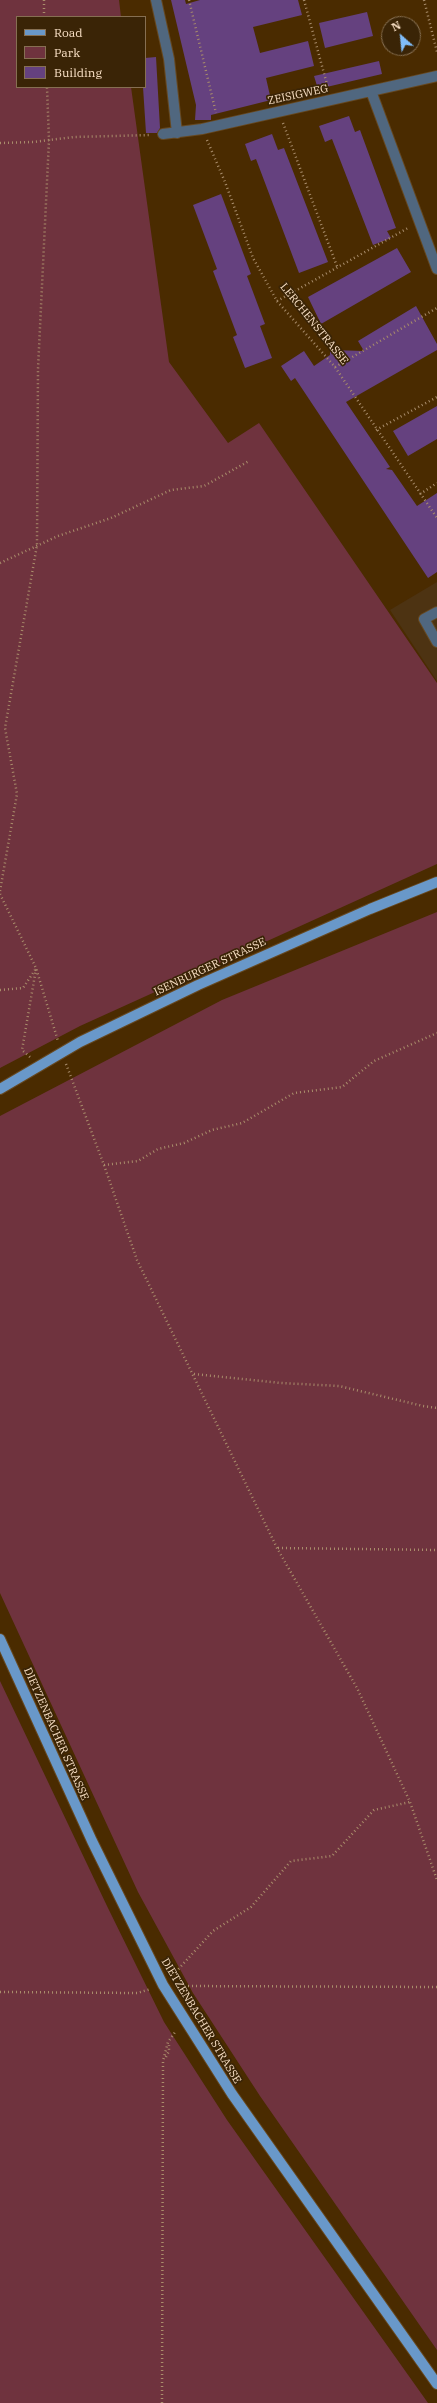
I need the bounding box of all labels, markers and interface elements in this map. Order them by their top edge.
legend [16,16,146,88]
north arrow [381,16,421,56]
text: N [389,18,403,34]
text: Road [54,25,83,40]
text: Park [54,45,80,60]
text: Building [54,65,102,80]
street label: ZEISIGWEG [267,82,329,108]
street label: LERCHENSTRASSE [277,281,351,367]
street label: ISENBURGER STRASSE [152,935,268,999]
street label: DIETZENBACHER STRASSE [21,1665,91,1803]
street label: DIETZENBACHER STRASSE [158,1956,244,2086]

